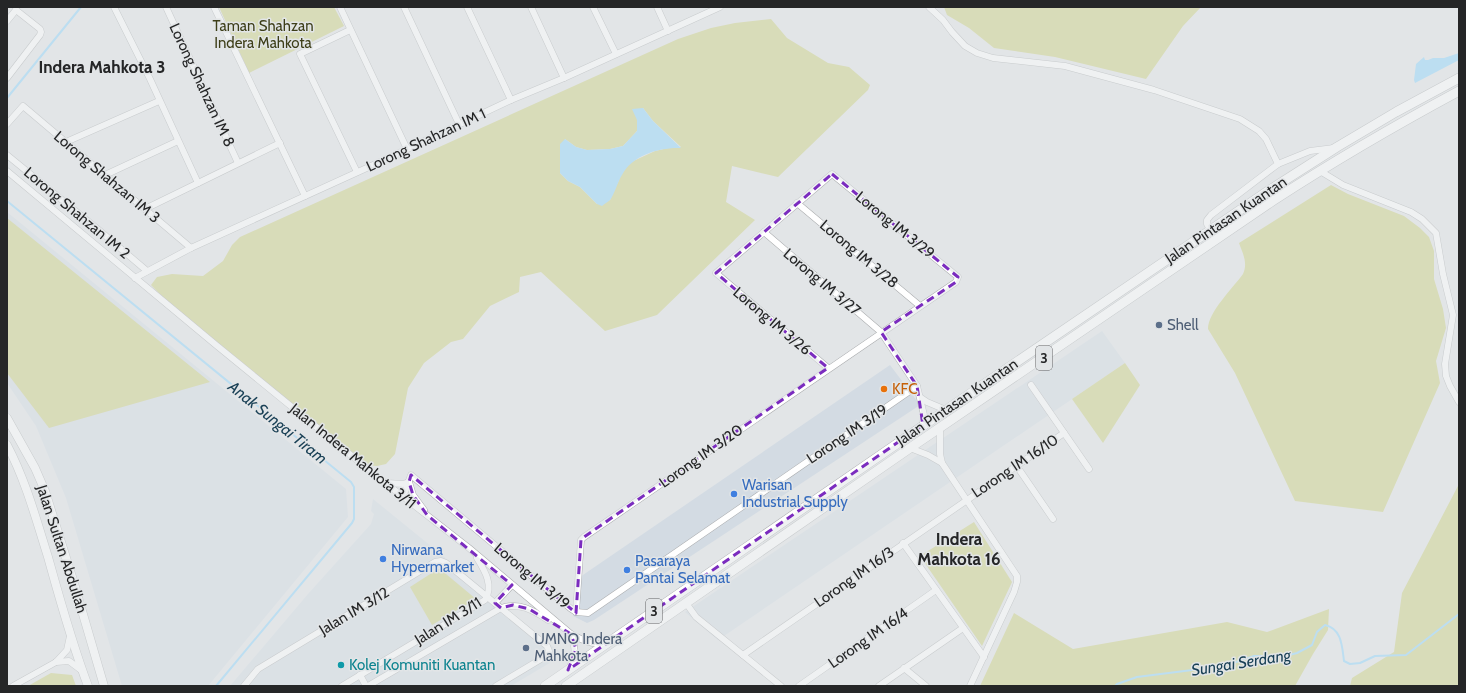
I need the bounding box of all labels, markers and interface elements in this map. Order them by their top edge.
park label: Taman Shahzan Indera Mahkota [212,17,314,52]
street label: Lorong Shahzan IM 8 [165,20,239,150]
district label: Indera Mahkota 3 [39,57,165,77]
street label: Lorong Shahzan IM 1 [363,104,489,176]
street label: Lorong Shahzan IM 3 [50,127,164,227]
street label: Lorong Shahzan IM 2 [20,163,134,263]
street label: Jalan Pintasan Kuantan [1161,173,1290,268]
street label: Lorong IM 3/29 [852,188,938,262]
street label: Lorong IM 3/28 [816,216,902,292]
street label: Lorong IM 3/27 [780,244,865,320]
street label: Lorong IM 3/26 [729,283,815,359]
place label: Shell [1167,316,1199,334]
marker: Shell [1154,320,1164,330]
road number: 3 [1036,346,1052,370]
street label: Jalan Pintasan Kuantan [892,355,1021,450]
water label: Anak Sungai Tiram [224,376,331,468]
place label: KFC [892,380,917,398]
marker: KFC [879,384,889,394]
street label: Jalan Indera Mahkota 3/11 [286,399,420,512]
street label: Lorong IM 3/19 [803,400,891,468]
street label: Lorong IM 3/20 [656,420,746,492]
street label: Lorong IM 16/10 [968,430,1062,502]
place label: Warisan Industrial Supply [742,476,848,511]
street label: Jalan Sultan Abdullah [32,482,91,615]
marker: Warisan Industrial Supply [729,489,739,499]
district label: Indera Mahkota 16 [917,529,1001,569]
street label: Lorong IM 3/19 [490,539,574,613]
place label: Nirwana Hypermarket [391,541,474,576]
street label: Lorong IM 16/3 [811,543,897,611]
place label: Pasaraya Pantai Selamat [635,552,730,587]
marker: Nirwana Hypermarket [378,554,388,564]
marker: Pasaraya Pantai Selamat [622,565,632,575]
street label: Jalan IM 3/12 [315,583,392,639]
street label: Jalan IM 3/11 [410,593,485,649]
road number: 3 [646,599,662,623]
street label: Lorong IM 16/4 [825,604,912,672]
place label: UMNO Indera Mahkota [534,630,623,665]
marker: UMNO Indera Mahkota [521,643,531,653]
water label: Sungai Serdang [1190,645,1293,680]
place label: Kolej Komuniti Kuantan [349,656,495,674]
marker: Kolej Komuniti Kuantan [336,660,346,670]

